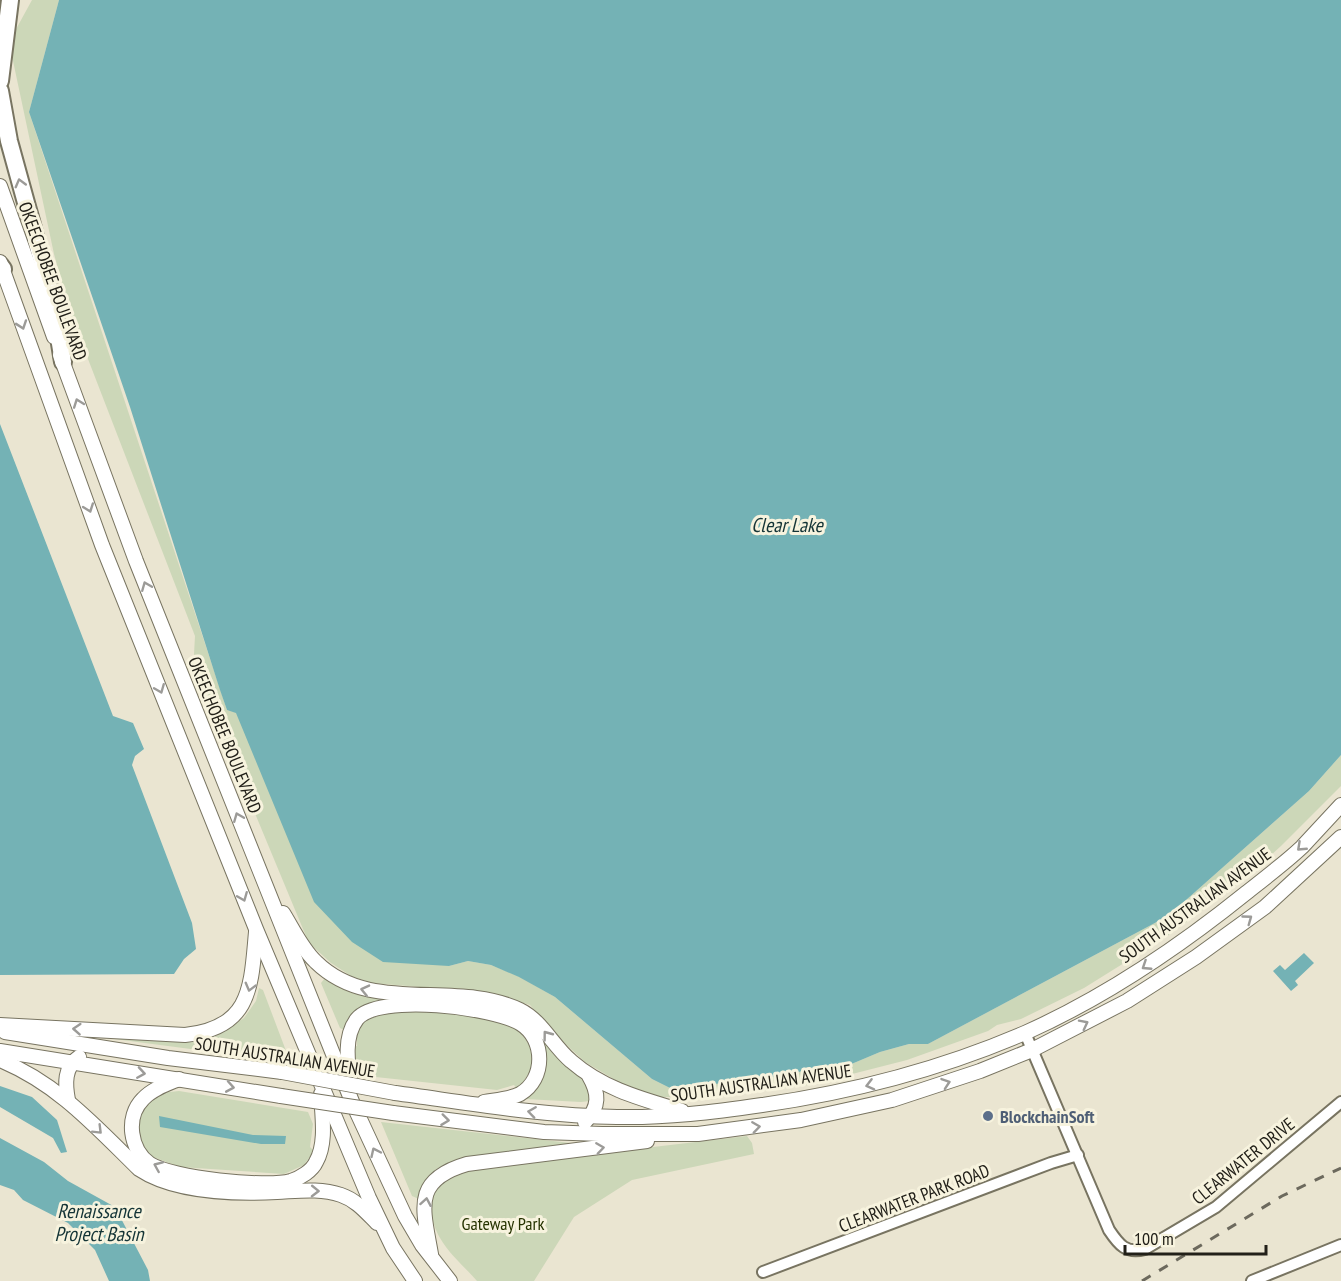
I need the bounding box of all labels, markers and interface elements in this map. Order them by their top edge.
one-way arrow [15,178,28,188]
street label: OKEECHOBEE BOULEVARD [14,199,92,363]
one-way arrow [14,319,27,330]
one-way arrow [72,398,85,409]
one-way arrow [81,502,94,513]
water label: Clear Lake [751,512,825,538]
one-way arrow [141,581,153,592]
street label: OKEECHOBEE BOULEVARD [183,653,267,817]
one-way arrow [153,683,165,694]
one-way arrow [233,813,245,824]
one-way arrow [1297,840,1307,851]
street label: SOUTH AUSTRALIAN AVENUE [1115,842,1275,968]
one-way arrow [236,891,248,902]
one-way arrow [1242,916,1253,927]
one-way arrow [1142,958,1152,970]
one-way arrow [244,982,257,992]
one-way arrow [360,984,370,997]
one-way arrow [1078,1020,1089,1032]
one-way arrow [72,1023,81,1036]
street label: SOUTH AUSTRALIAN AVENUE [193,1031,377,1083]
one-way arrow [543,1031,554,1042]
street label: SOUTH AUSTRALIAN AVENUE [669,1059,853,1107]
one-way arrow [136,1066,145,1078]
one-way arrow [865,1077,875,1090]
one-way arrow [940,1078,951,1090]
one-way arrow [225,1081,235,1093]
place label: BlockchainSoft [1000,1105,1095,1128]
one-way arrow [528,1107,537,1119]
marker: BlockchainSoft [981,1109,995,1123]
street label: CLEARWATER DRIVE [1187,1112,1299,1210]
one-way arrow [440,1113,449,1125]
one-way arrow [752,1121,761,1133]
one-way arrow [91,1122,102,1133]
one-way arrow [596,1142,605,1155]
one-way arrow [370,1148,382,1159]
street label: CLEARWATER PARK ROAD [835,1159,993,1237]
one-way arrow [153,1161,164,1173]
one-way arrow [310,1185,319,1197]
one-way arrow [419,1197,431,1206]
water label: Renaissance Project Basin [54,1198,145,1247]
park label: Gateway Park [462,1212,544,1235]
scale bar [1125,1218,1266,1256]
text: 100 m [1134,1227,1174,1250]

